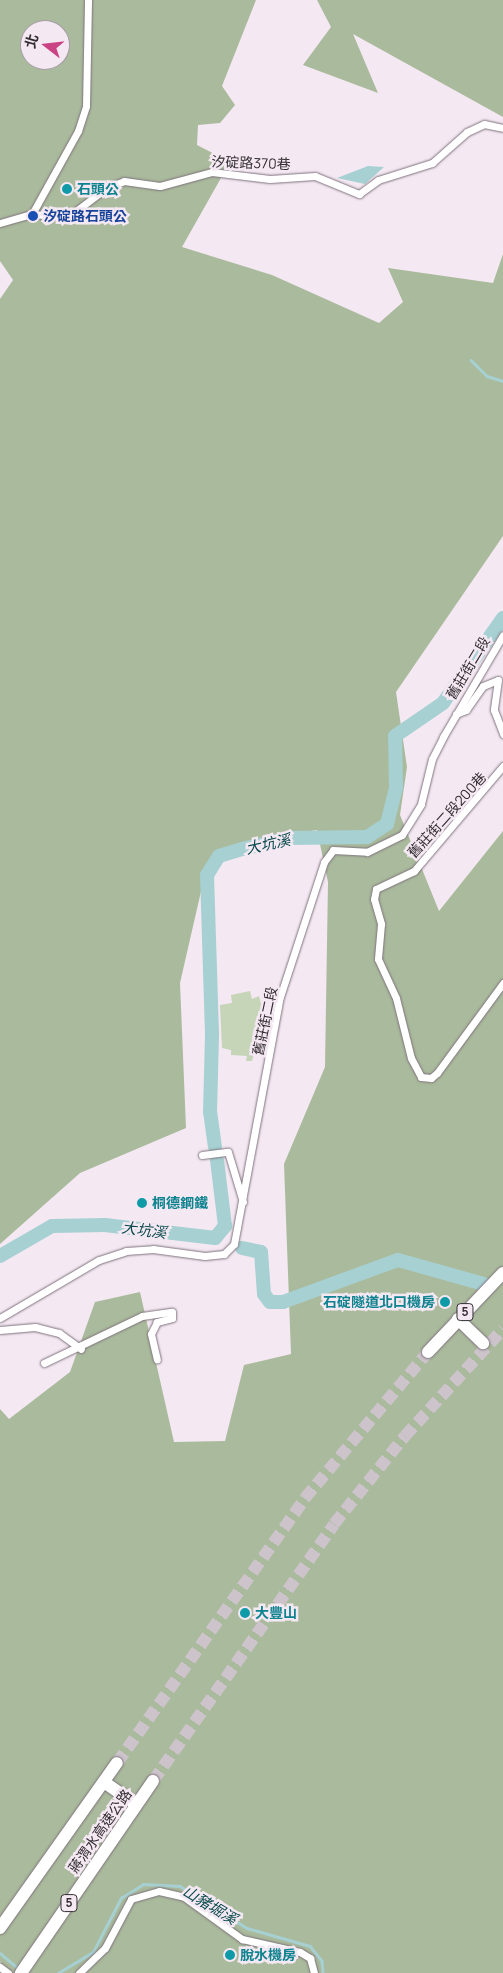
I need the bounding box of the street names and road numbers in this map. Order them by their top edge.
street label: 汐碇路370巷 [211,153,291,173]
street label: 舊莊街二段 [443,634,493,702]
street label: 舊莊街二段200巷 [404,769,490,861]
street label: 舊莊街二段 [250,985,280,1057]
road number: 5 [456,1302,474,1321]
street label: 蔣渭水高速公路 [65,1786,135,1876]
road number: 5 [60,1894,78,1912]

